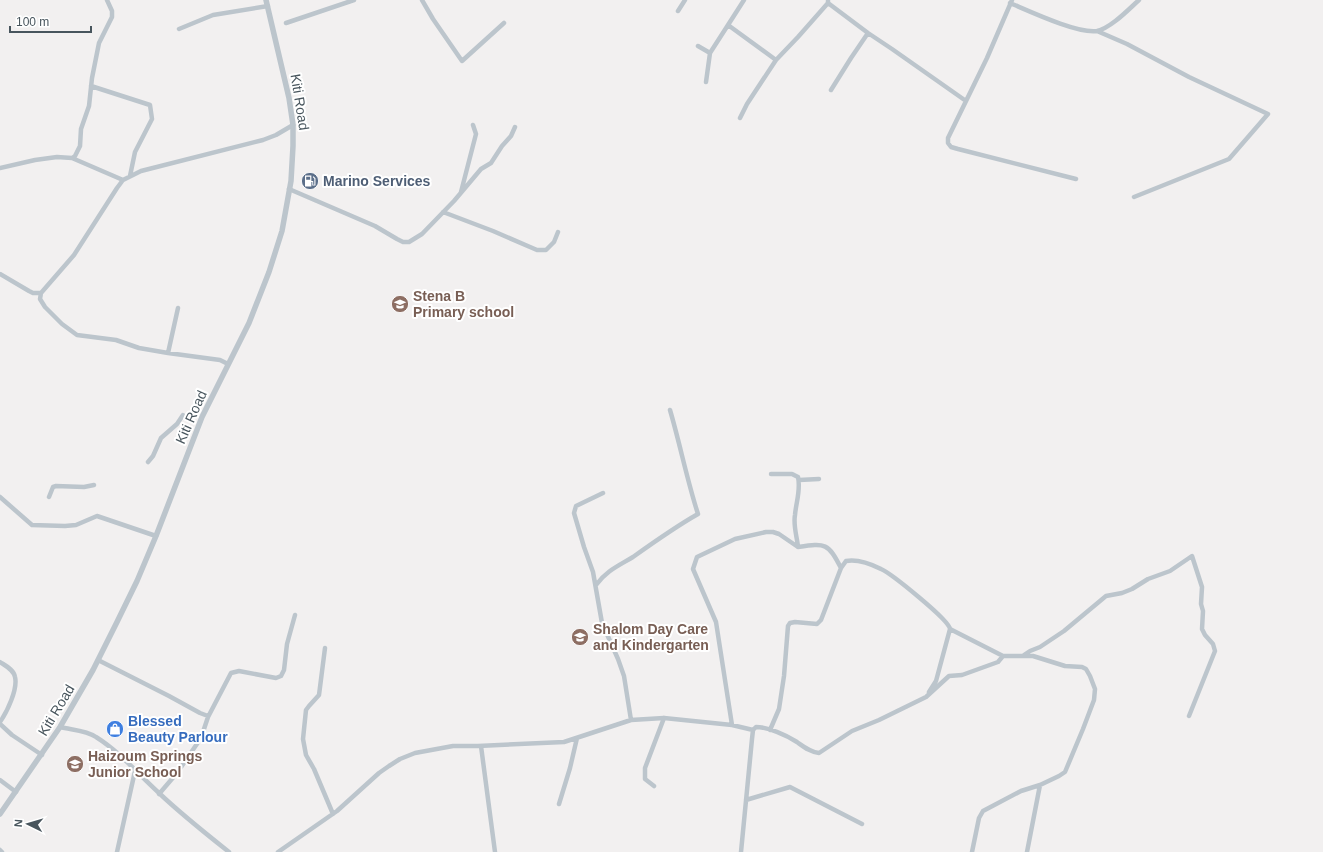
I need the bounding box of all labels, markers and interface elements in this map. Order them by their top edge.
scale bar [10,8,91,34]
text: 100 m [16,15,49,29]
street label: Kiti Road [288,73,312,131]
fuel station icon: Marino Services [300,171,320,191]
place label: Marino Services [323,173,431,189]
place label: Stena B Primary school [413,288,514,320]
school or university icon: Stena B Primary school [390,294,410,314]
street label: Kiti Road [172,388,210,446]
place label: Shalom Day Care and Kindergarten [593,621,709,653]
school or university icon: Shalom Day Care and Kindergarten [570,627,590,647]
street label: Kiti Road [35,682,77,738]
place label: Blessed Beauty Parlour [128,713,228,745]
shop icon: Blessed Beauty Parlour [105,719,125,739]
place label: Haizoum Springs Junior School [88,748,203,780]
school or university icon: Haizoum Springs Junior School [65,754,85,774]
north arrow [8,804,48,844]
text: N [12,819,24,828]

